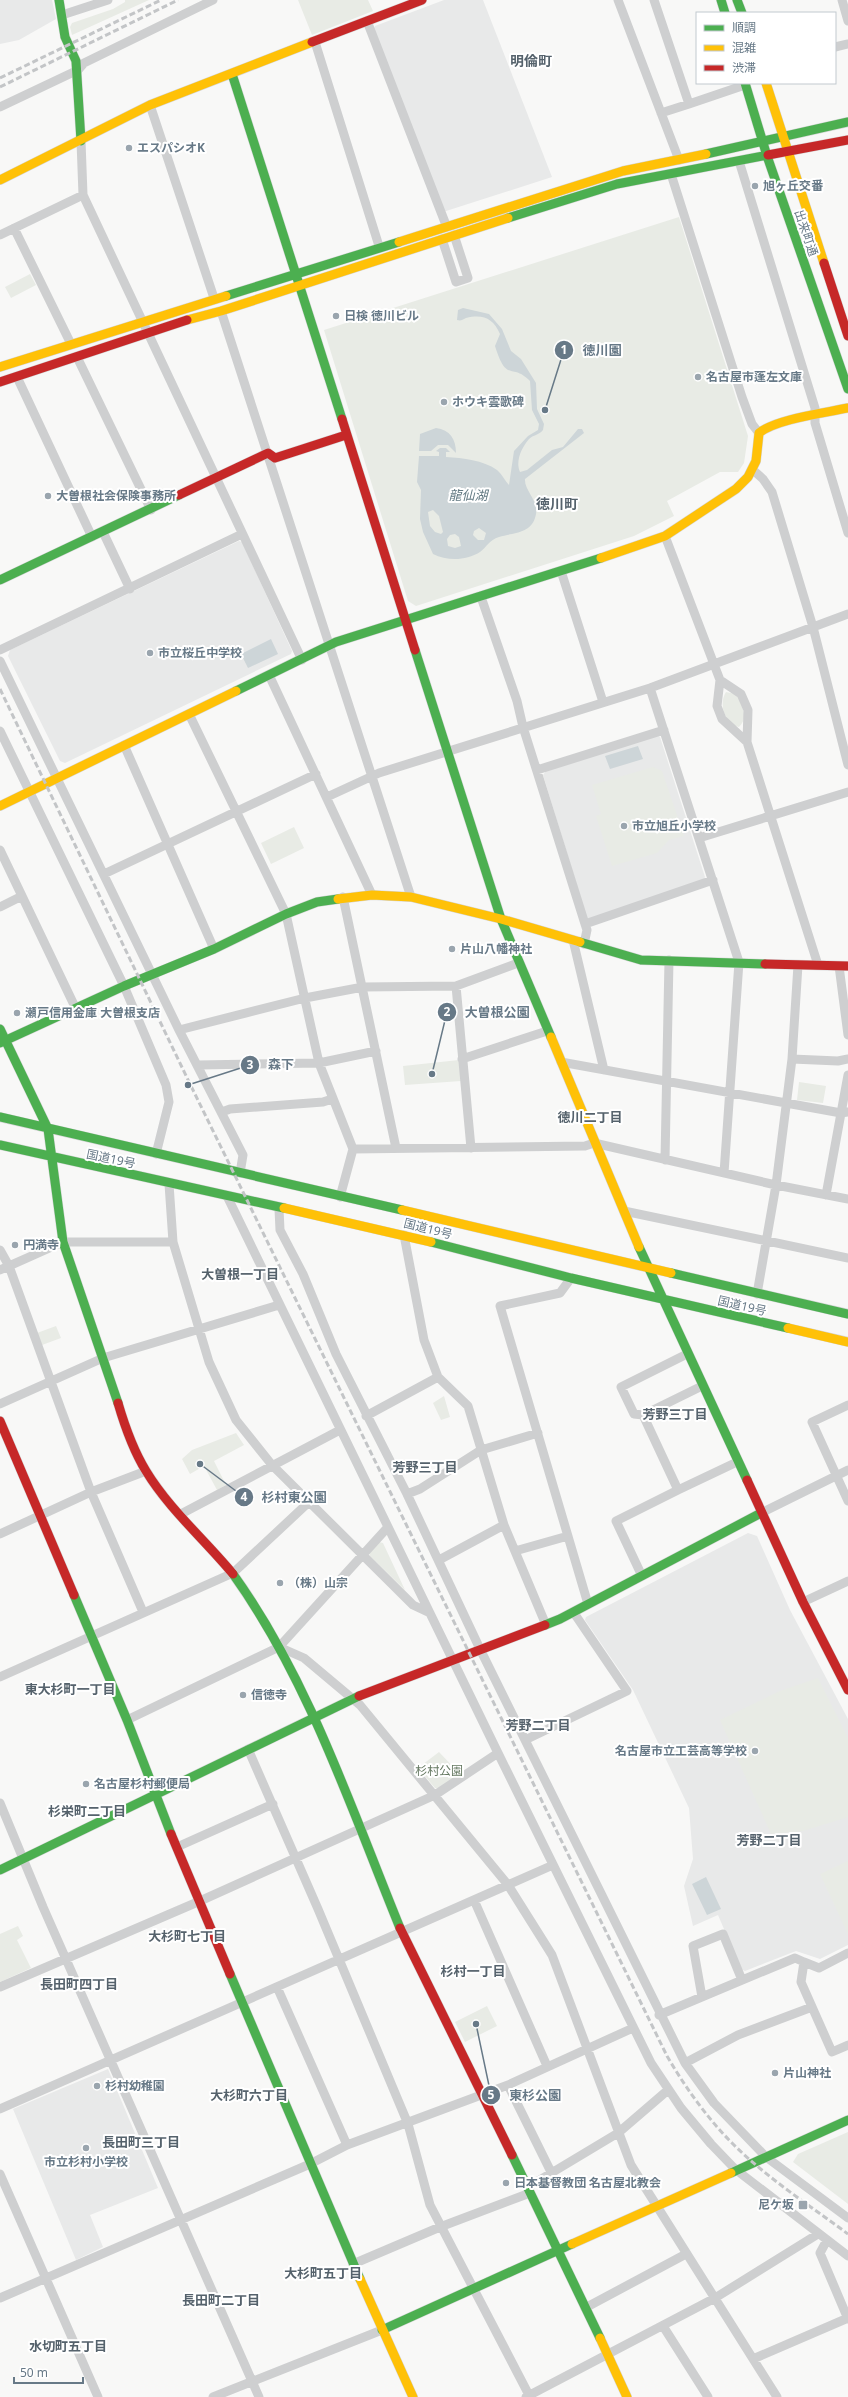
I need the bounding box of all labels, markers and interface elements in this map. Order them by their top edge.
legend [696,12,836,84]
text: 順調 [732,19,756,36]
text: 混雑 [732,39,756,56]
district label: 明倫町 [510,51,552,70]
text: 渋滞 [732,59,756,76]
place label: エスパシオK [137,139,205,156]
marker: エスパシオK [124,143,134,153]
place label: 旭ヶ丘交番 [763,177,824,194]
marker: 旭ヶ丘交番 [750,181,760,191]
street label: 出来町通 [791,207,822,258]
place label: 日検 徳川ビル [344,307,419,324]
marker: 日検 徳川ビル [331,311,341,321]
callout: 徳川園 [554,338,629,363]
text: 1 [561,341,567,358]
text: 徳川園 [582,341,622,359]
place label: 名古屋市蓬左文庫 [706,368,802,385]
marker: 名古屋市蓬左文庫 [693,372,703,382]
place label: ホウキ雲歌碑 [452,393,524,410]
marker: ホウキ雲歌碑 [439,397,449,407]
water label: 龍仙湖 [448,486,489,504]
place label: 大曽根社会保険事務所 [56,487,176,504]
marker: 大曽根社会保険事務所 [43,491,53,501]
district label: 徳川町 [536,494,578,513]
place label: 市立桜丘中学校 [158,644,242,661]
marker: 市立桜丘中学校 [145,648,155,658]
place label: 市立旭丘小学校 [632,817,716,834]
marker: 市立旭丘小学校 [619,821,629,831]
place label: 片山八幡神社 [460,940,532,957]
marker: 片山八幡神社 [447,944,457,954]
callout: 大曽根公園 [437,1000,538,1025]
text: 2 [444,1003,451,1020]
text: 大曽根公園 [464,1003,530,1021]
place label: 瀬戸信用金庫 大曽根支店 [25,1004,160,1021]
marker: 瀬戸信用金庫 大曽根支店 [12,1008,22,1018]
callout: 森下 [240,1052,302,1077]
text: 森下 [268,1055,294,1073]
text: 3 [247,1056,254,1073]
district label: 徳川二丁目 [557,1108,623,1126]
street label: 国道19号 [85,1145,137,1172]
street label: 国道19号 [402,1214,454,1243]
place label: 円満寺 [23,1236,59,1253]
marker: 円満寺 [10,1240,20,1250]
district label: 大曽根一丁目 [201,1265,279,1283]
street label: 国道19号 [716,1292,768,1319]
district label: 芳野三丁目 [642,1405,708,1423]
district label: 芳野三丁目 [392,1458,458,1476]
callout: 杉村東公園 [234,1485,335,1510]
text: 4 [241,1488,248,1505]
text: 杉村東公園 [261,1488,327,1506]
place label: （株）山宗 [288,1574,348,1591]
marker: （株）山宗 [275,1578,285,1588]
district label: 東大杉町一丁目 [24,1680,116,1698]
place label: 信徳寺 [251,1686,287,1703]
marker: 信徳寺 [238,1690,248,1700]
district label: 芳野二丁目 [505,1716,571,1734]
place label: 名古屋市立工芸高等学校 [615,1742,747,1759]
marker: 名古屋市立工芸高等学校 [750,1746,760,1756]
park label: 杉村公園 [415,1762,463,1779]
place label: 名古屋杉村郵便局 [94,1775,190,1792]
marker: 名古屋杉村郵便局 [81,1779,91,1789]
district label: 杉栄町二丁目 [48,1802,126,1820]
district label: 芳野二丁目 [736,1831,802,1849]
district label: 大杉町七丁目 [148,1927,226,1945]
district label: 杉村一丁目 [440,1962,506,1980]
district label: 長田町四丁目 [40,1975,118,1993]
place label: 片山神社 [783,2064,831,2081]
marker: 片山神社 [770,2068,780,2078]
place label: 杉村幼稚園 [105,2077,165,2094]
marker: 杉村幼稚園 [92,2081,102,2091]
callout: 東杉公園 [481,2083,569,2108]
district label: 大杉町六丁目 [210,2086,288,2104]
text: 5 [488,2086,495,2103]
text: 東杉公園 [509,2086,561,2104]
district label: 長田町三丁目 [102,2133,180,2151]
marker: 市立杉村小学校 [81,2143,91,2153]
place label: 市立杉村小学校 [44,2153,128,2170]
place label: 日本基督教団 名古屋北教会 [514,2174,661,2191]
marker: 日本基督教団 名古屋北教会 [501,2178,511,2188]
place label: 尼ケ坂 [758,2196,794,2213]
marker: 尼ケ坂 [797,2199,809,2211]
district label: 大杉町五丁目 [284,2264,362,2282]
district label: 長田町二丁目 [182,2291,260,2309]
district label: 水切町五丁目 [29,2337,107,2355]
scale bar [14,2359,83,2385]
text: 50 m [20,2364,48,2381]

